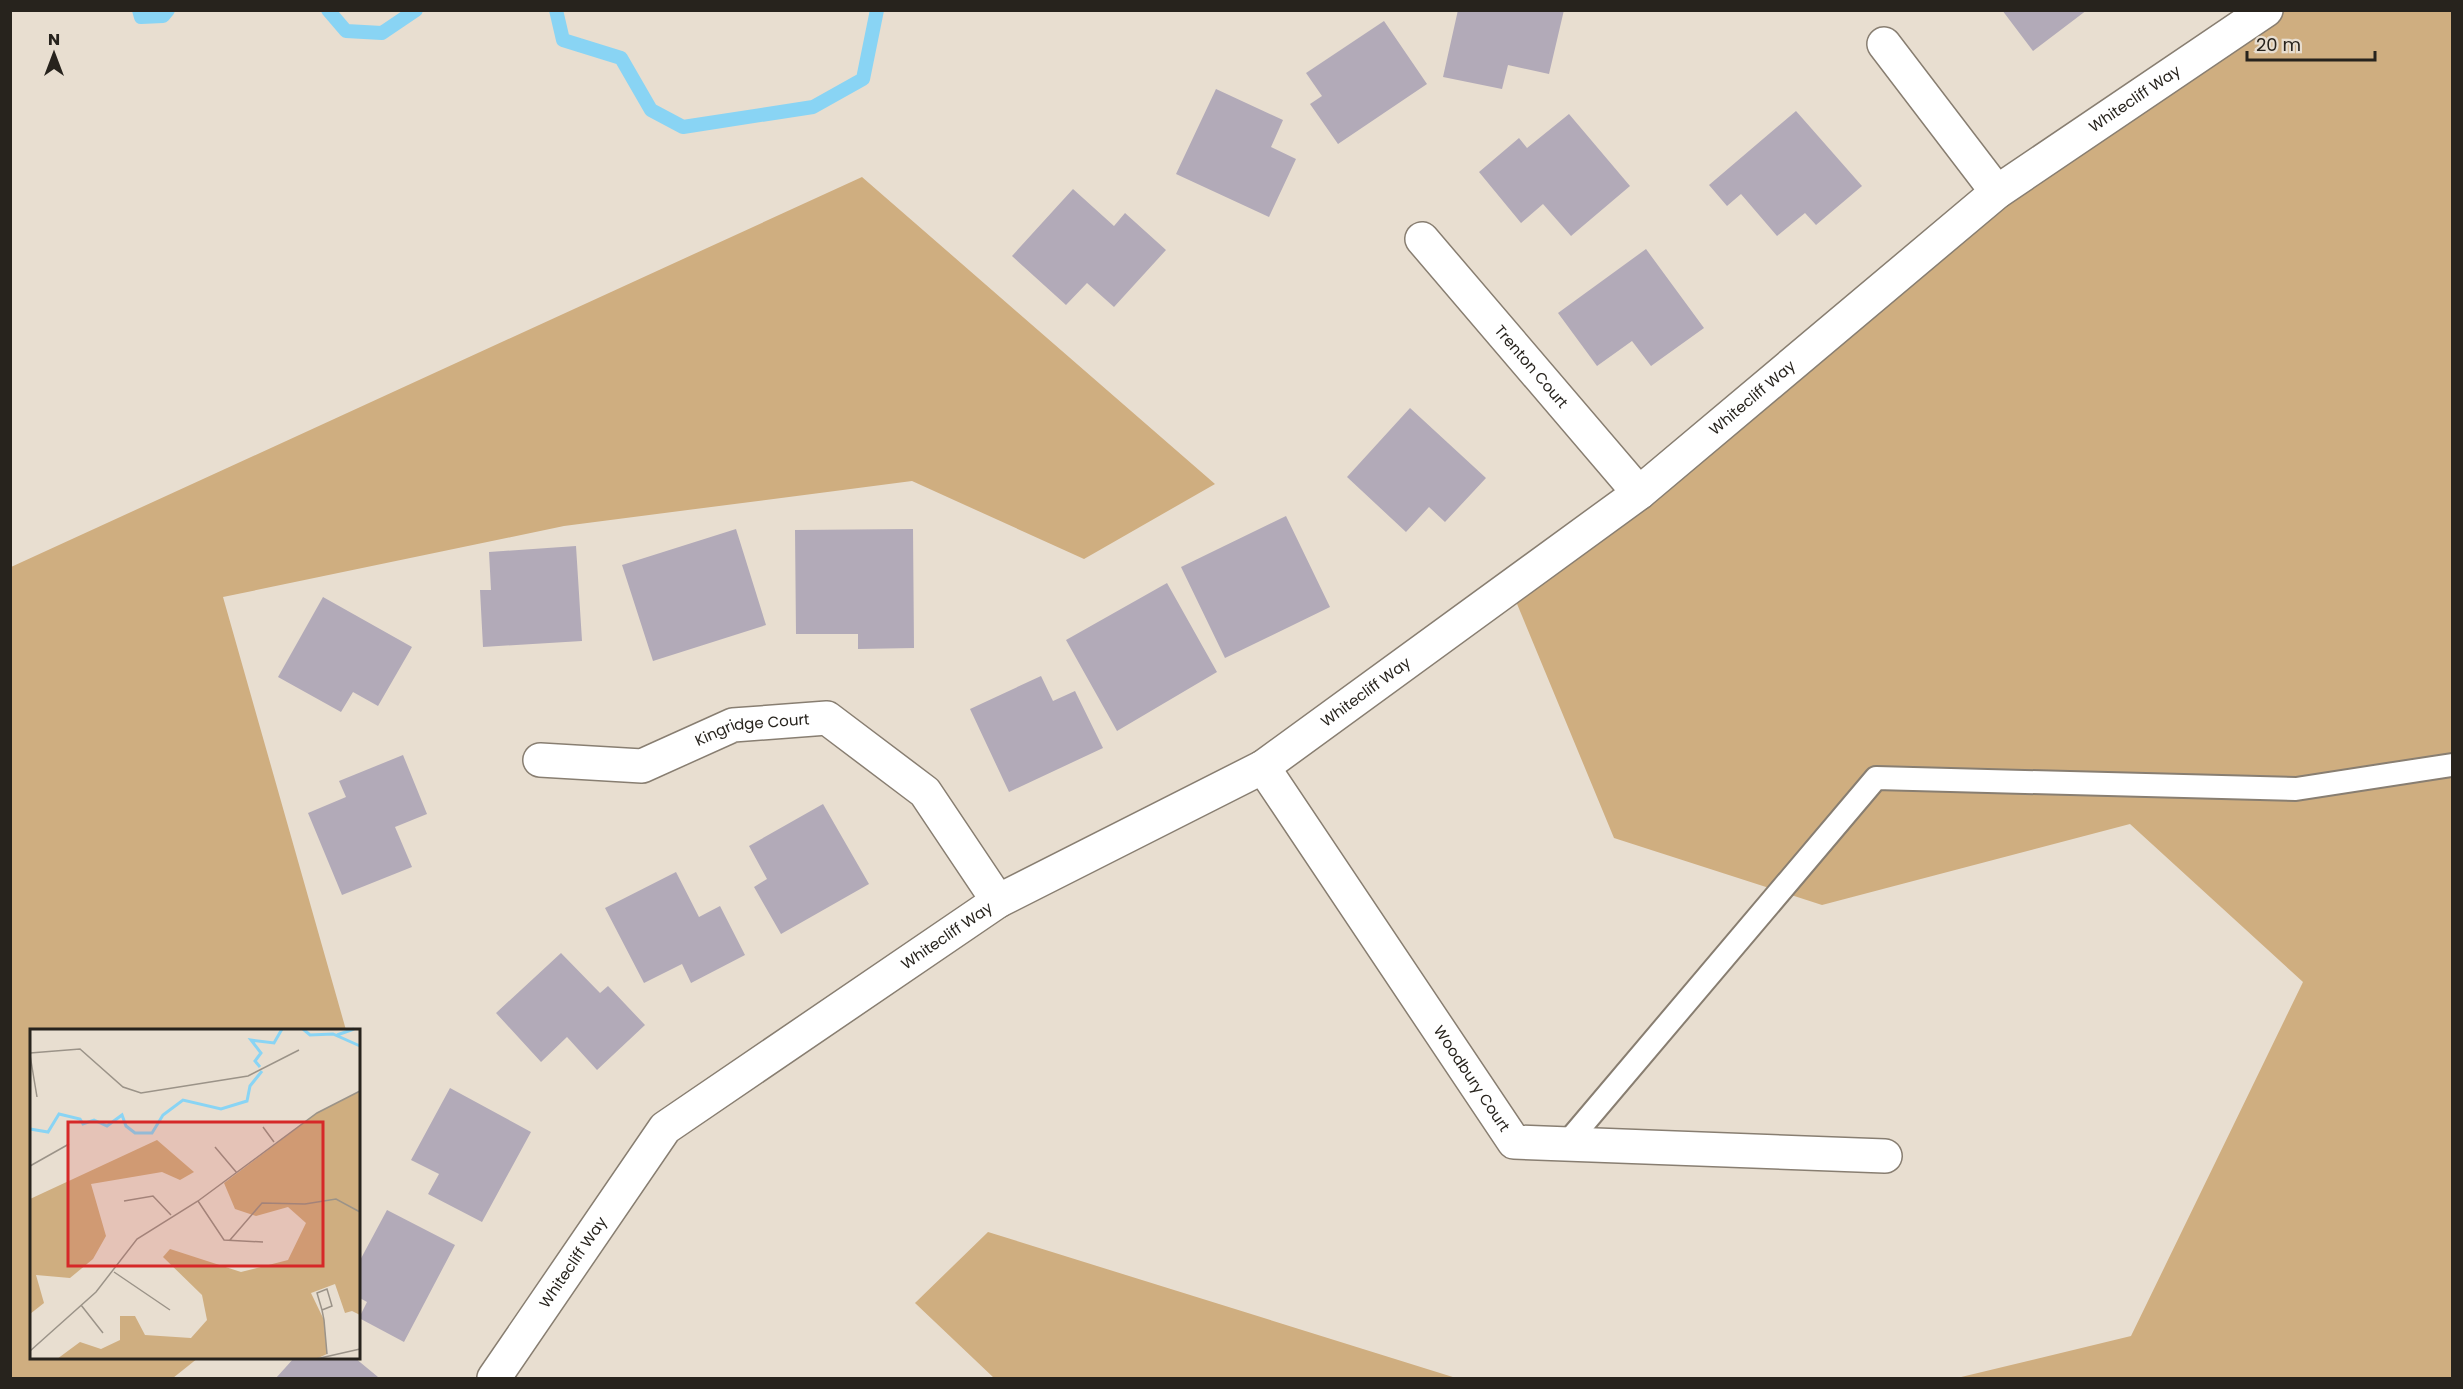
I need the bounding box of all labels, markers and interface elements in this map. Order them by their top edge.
north arrow [24,24,84,84]
scale bar [2247,24,2374,62]
text: N [48,28,60,51]
text: 20 m [2256,32,2301,57]
street label: Whitecliff Way [2084,60,2185,137]
street label: Trenton Court [1490,320,1573,412]
street label: Whitecliff Way [1704,355,1800,440]
street label: Whitecliff Way [1316,652,1415,732]
street label: Kingridge Court [691,708,810,751]
street label: Whitecliff Way [897,897,997,974]
street label: Woodbury Court [1429,1021,1515,1136]
inset map [30,1029,360,1359]
street label: Whitecliff Way [534,1212,612,1312]

